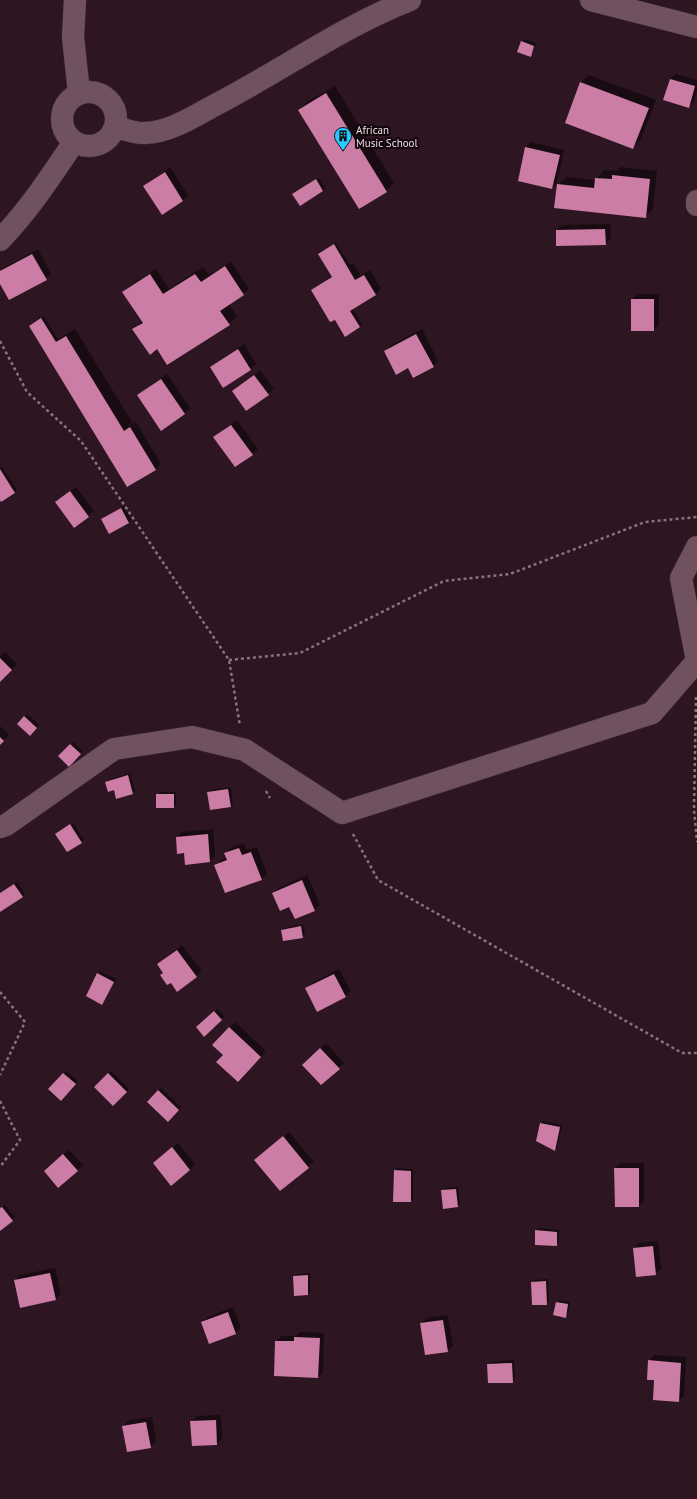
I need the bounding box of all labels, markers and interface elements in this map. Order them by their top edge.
place label: African Music School [356,123,418,150]
building icon: African Music School [333,126,353,151]

